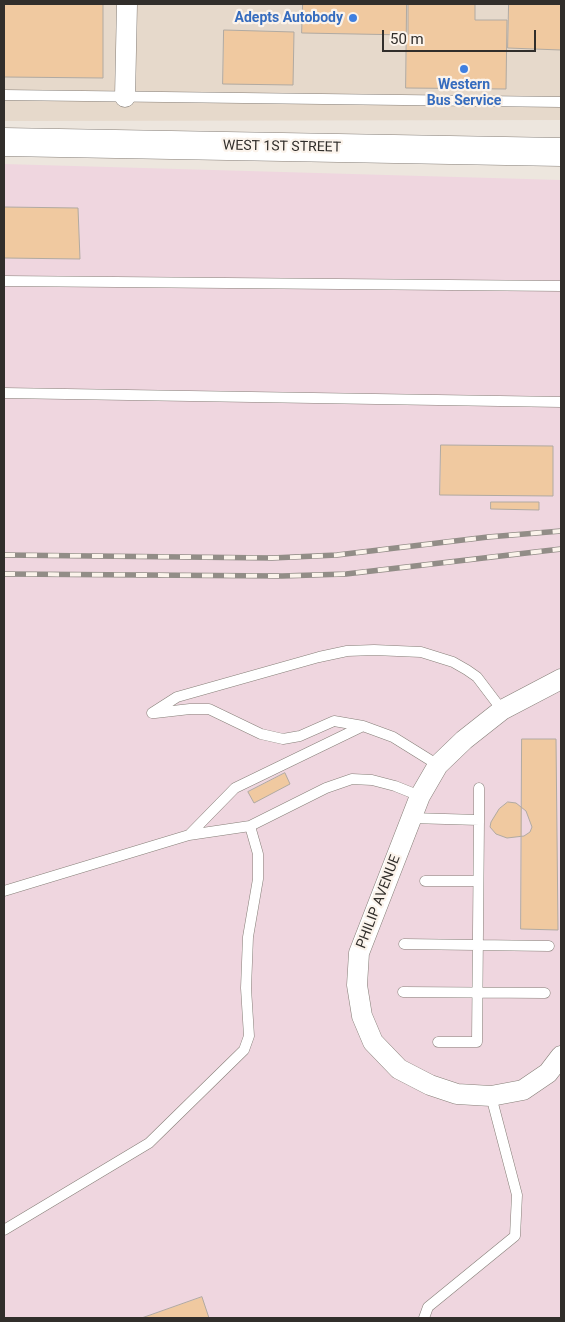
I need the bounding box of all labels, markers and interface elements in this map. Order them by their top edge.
place label: Adepts Autobody [235,10,343,26]
marker: Adepts Autobody [347,12,359,24]
scale bar [385,20,539,52]
text: 50 m [390,30,424,48]
marker: Western Bus Service [458,63,470,75]
place label: Western Bus Service [427,77,501,110]
street label: WEST 1ST STREET [223,138,341,156]
street label: PHILIP AVENUE [353,853,405,951]

